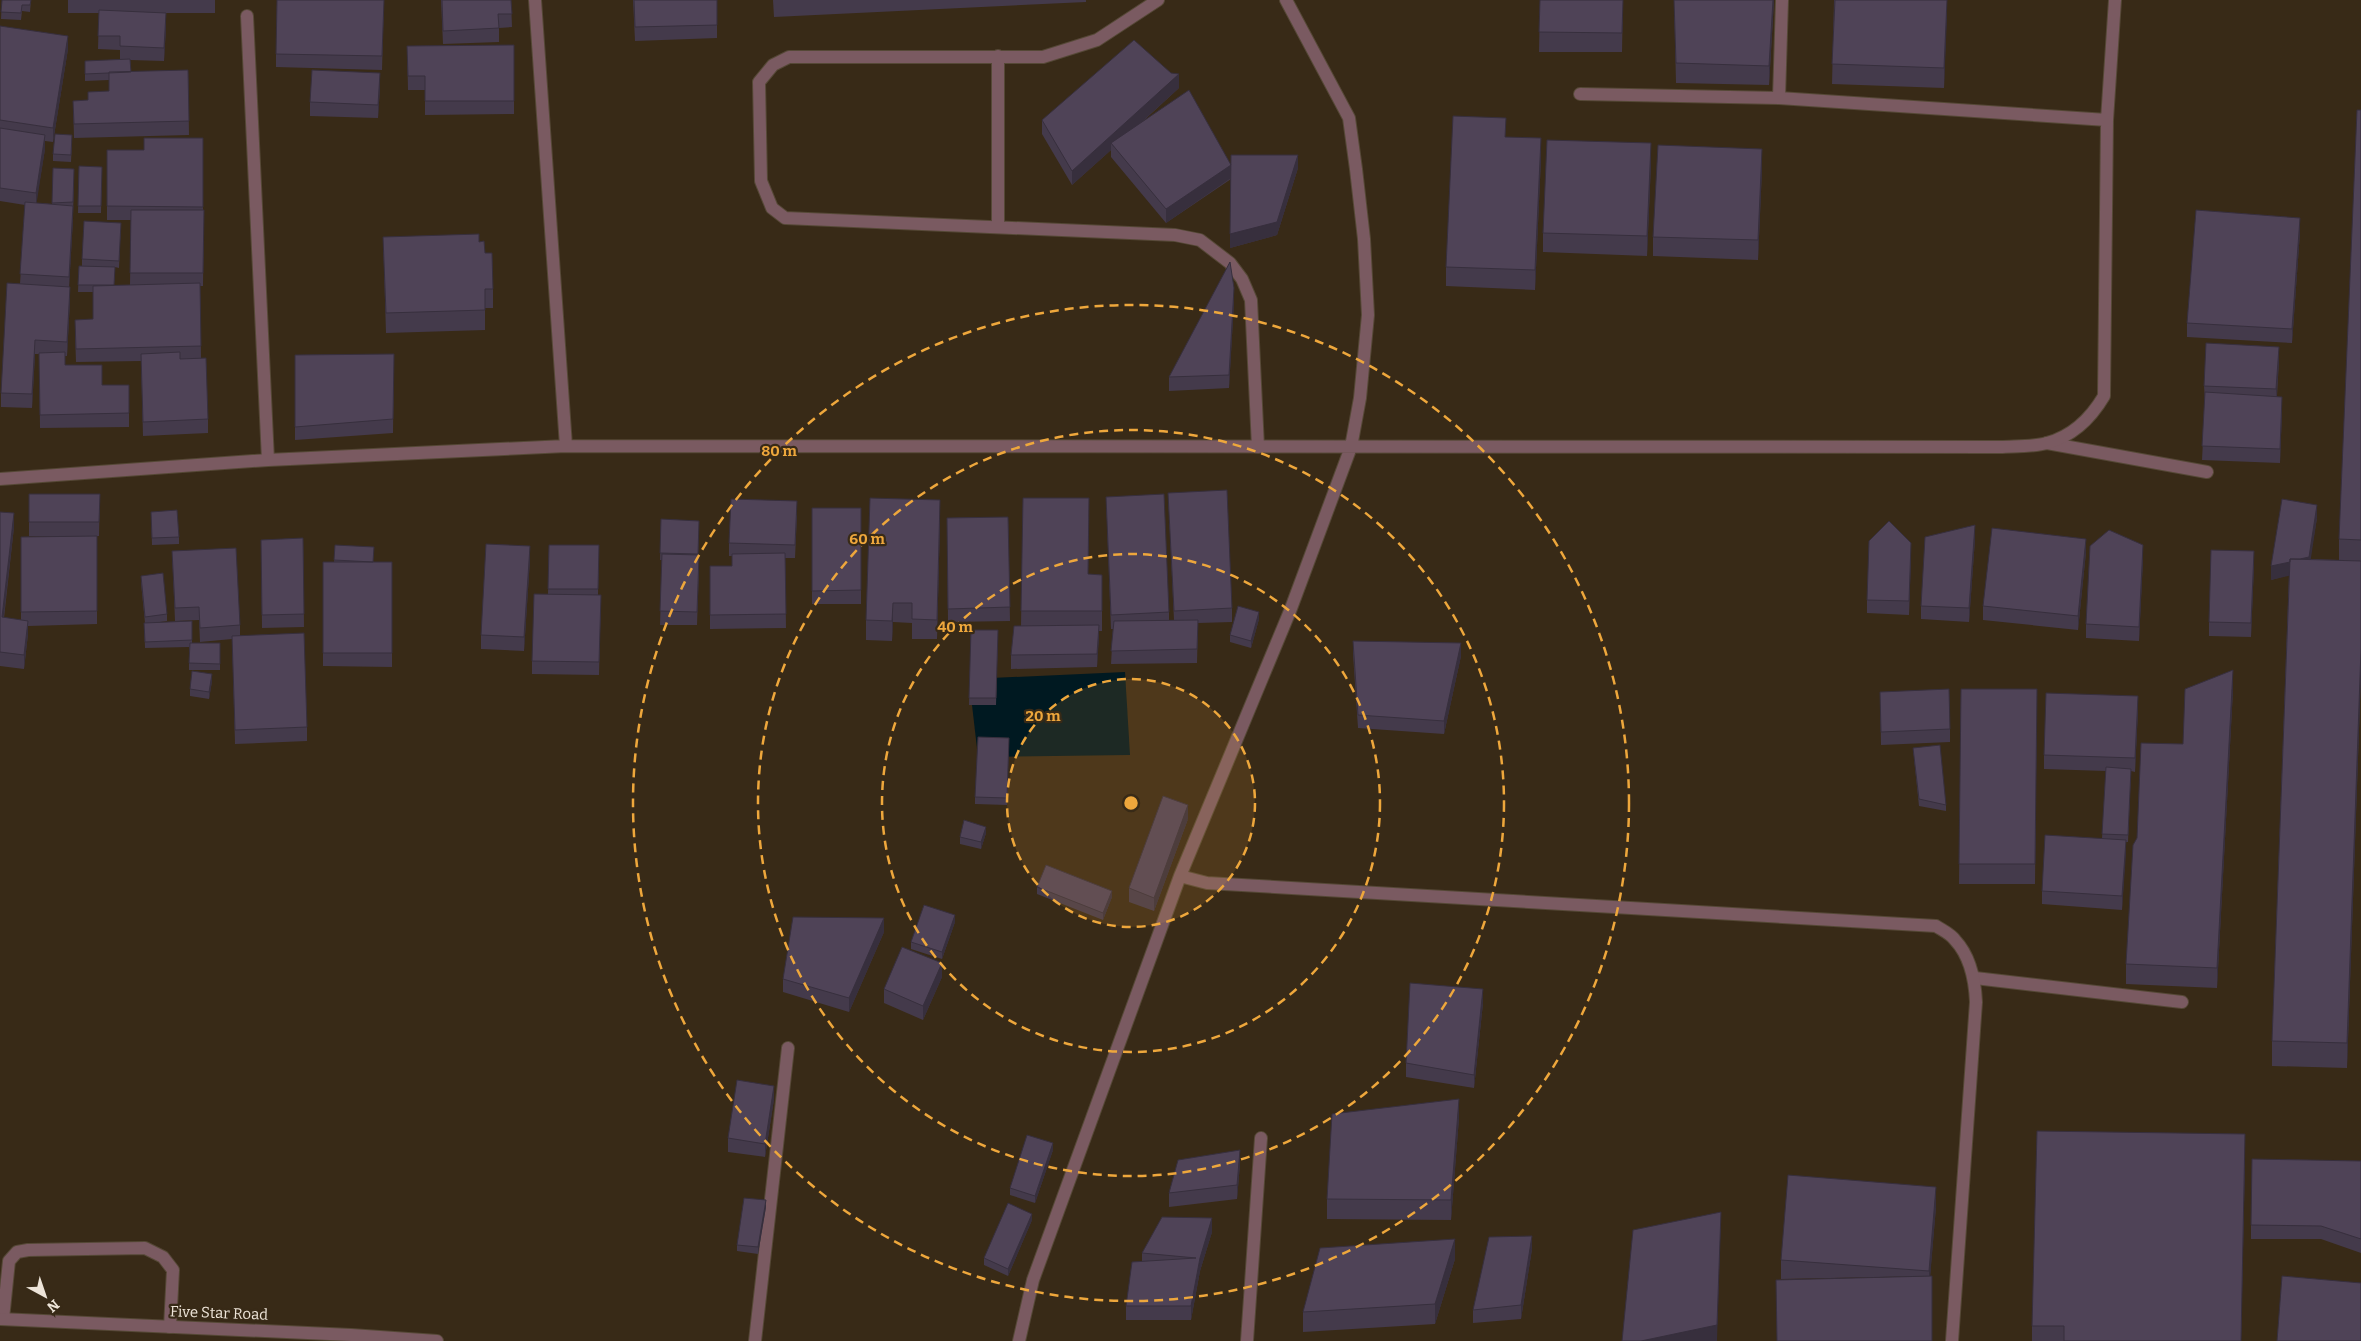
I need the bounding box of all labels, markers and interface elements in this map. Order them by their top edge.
text: 80 m [761,442,797,460]
text: 60 m [849,530,885,548]
text: 40 m [937,618,974,636]
text: 20 m [1026,707,1061,725]
centre of rings [1122,794,1140,812]
north arrow [20,1271,70,1321]
text: N [43,1296,63,1316]
street label: Five Star Road [170,1302,269,1324]

